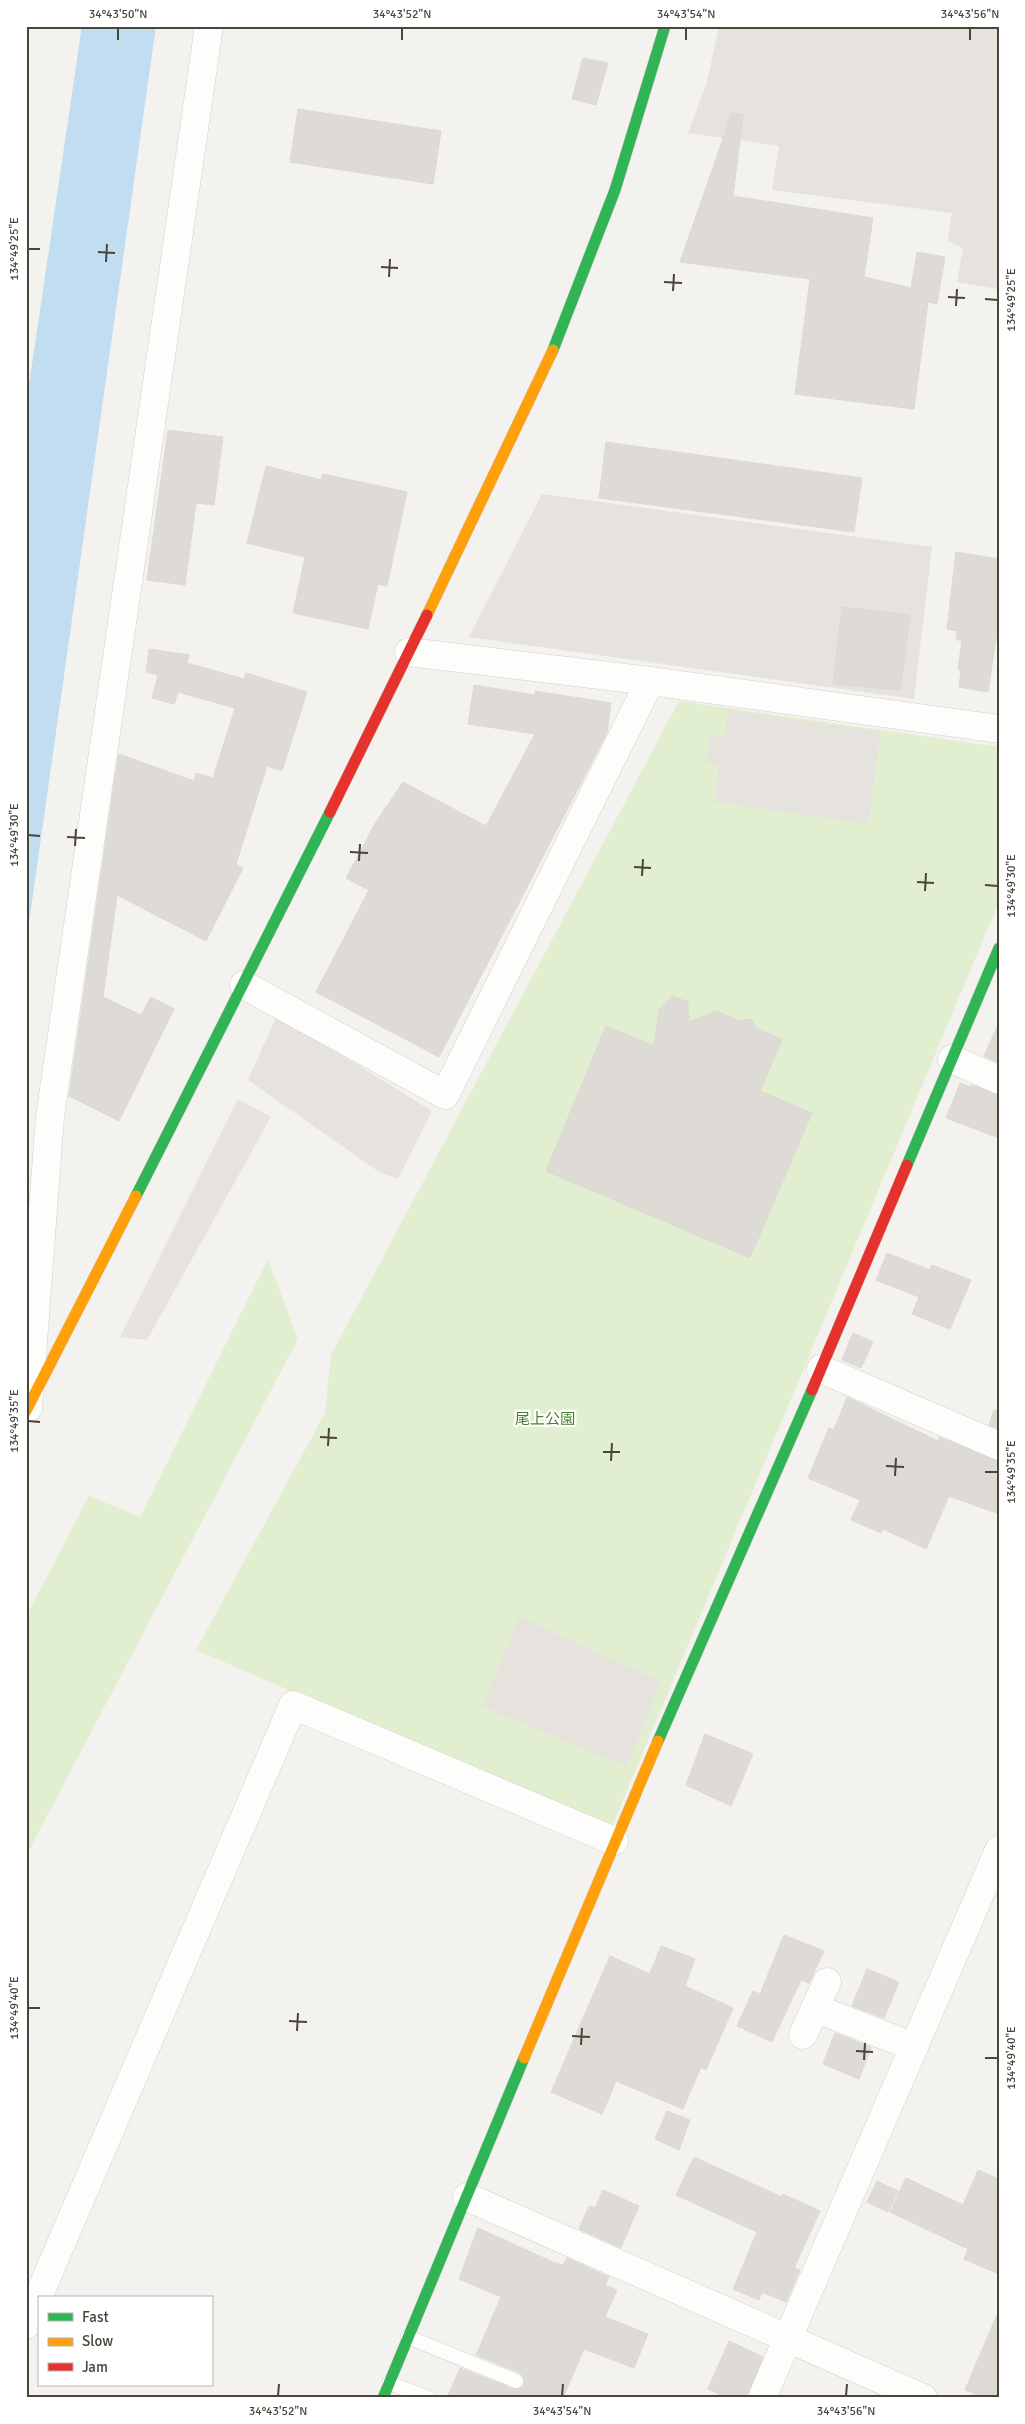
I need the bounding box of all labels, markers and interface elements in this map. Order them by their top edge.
text: 34°43'50"N [89,7,147,22]
text: 34°43'52"N [373,7,431,22]
text: 34°43'54"N [657,7,715,22]
text: 34°43'56"N [941,7,999,22]
text: 134°49'25"E [7,217,22,281]
text: 134°49'25"E [1004,268,1019,332]
text: 134°49'30"E [7,803,22,867]
text: 134°49'30"E [1004,854,1019,918]
text: 134°49'35"E [7,1389,22,1453]
park label: 尾上公園 [515,1410,575,1428]
text: 134°49'35"E [1004,1440,1019,1504]
text: 134°49'40"E [7,1976,22,2040]
text: 134°49'40"E [1004,2026,1019,2090]
legend [38,2296,212,2386]
text: Fast [82,2308,109,2326]
text: Slow [82,2332,113,2350]
text: Jam [82,2358,108,2376]
text: 34°43'52"N [249,2404,307,2419]
text: 34°43'54"N [533,2404,591,2419]
text: 34°43'56"N [817,2404,875,2419]

